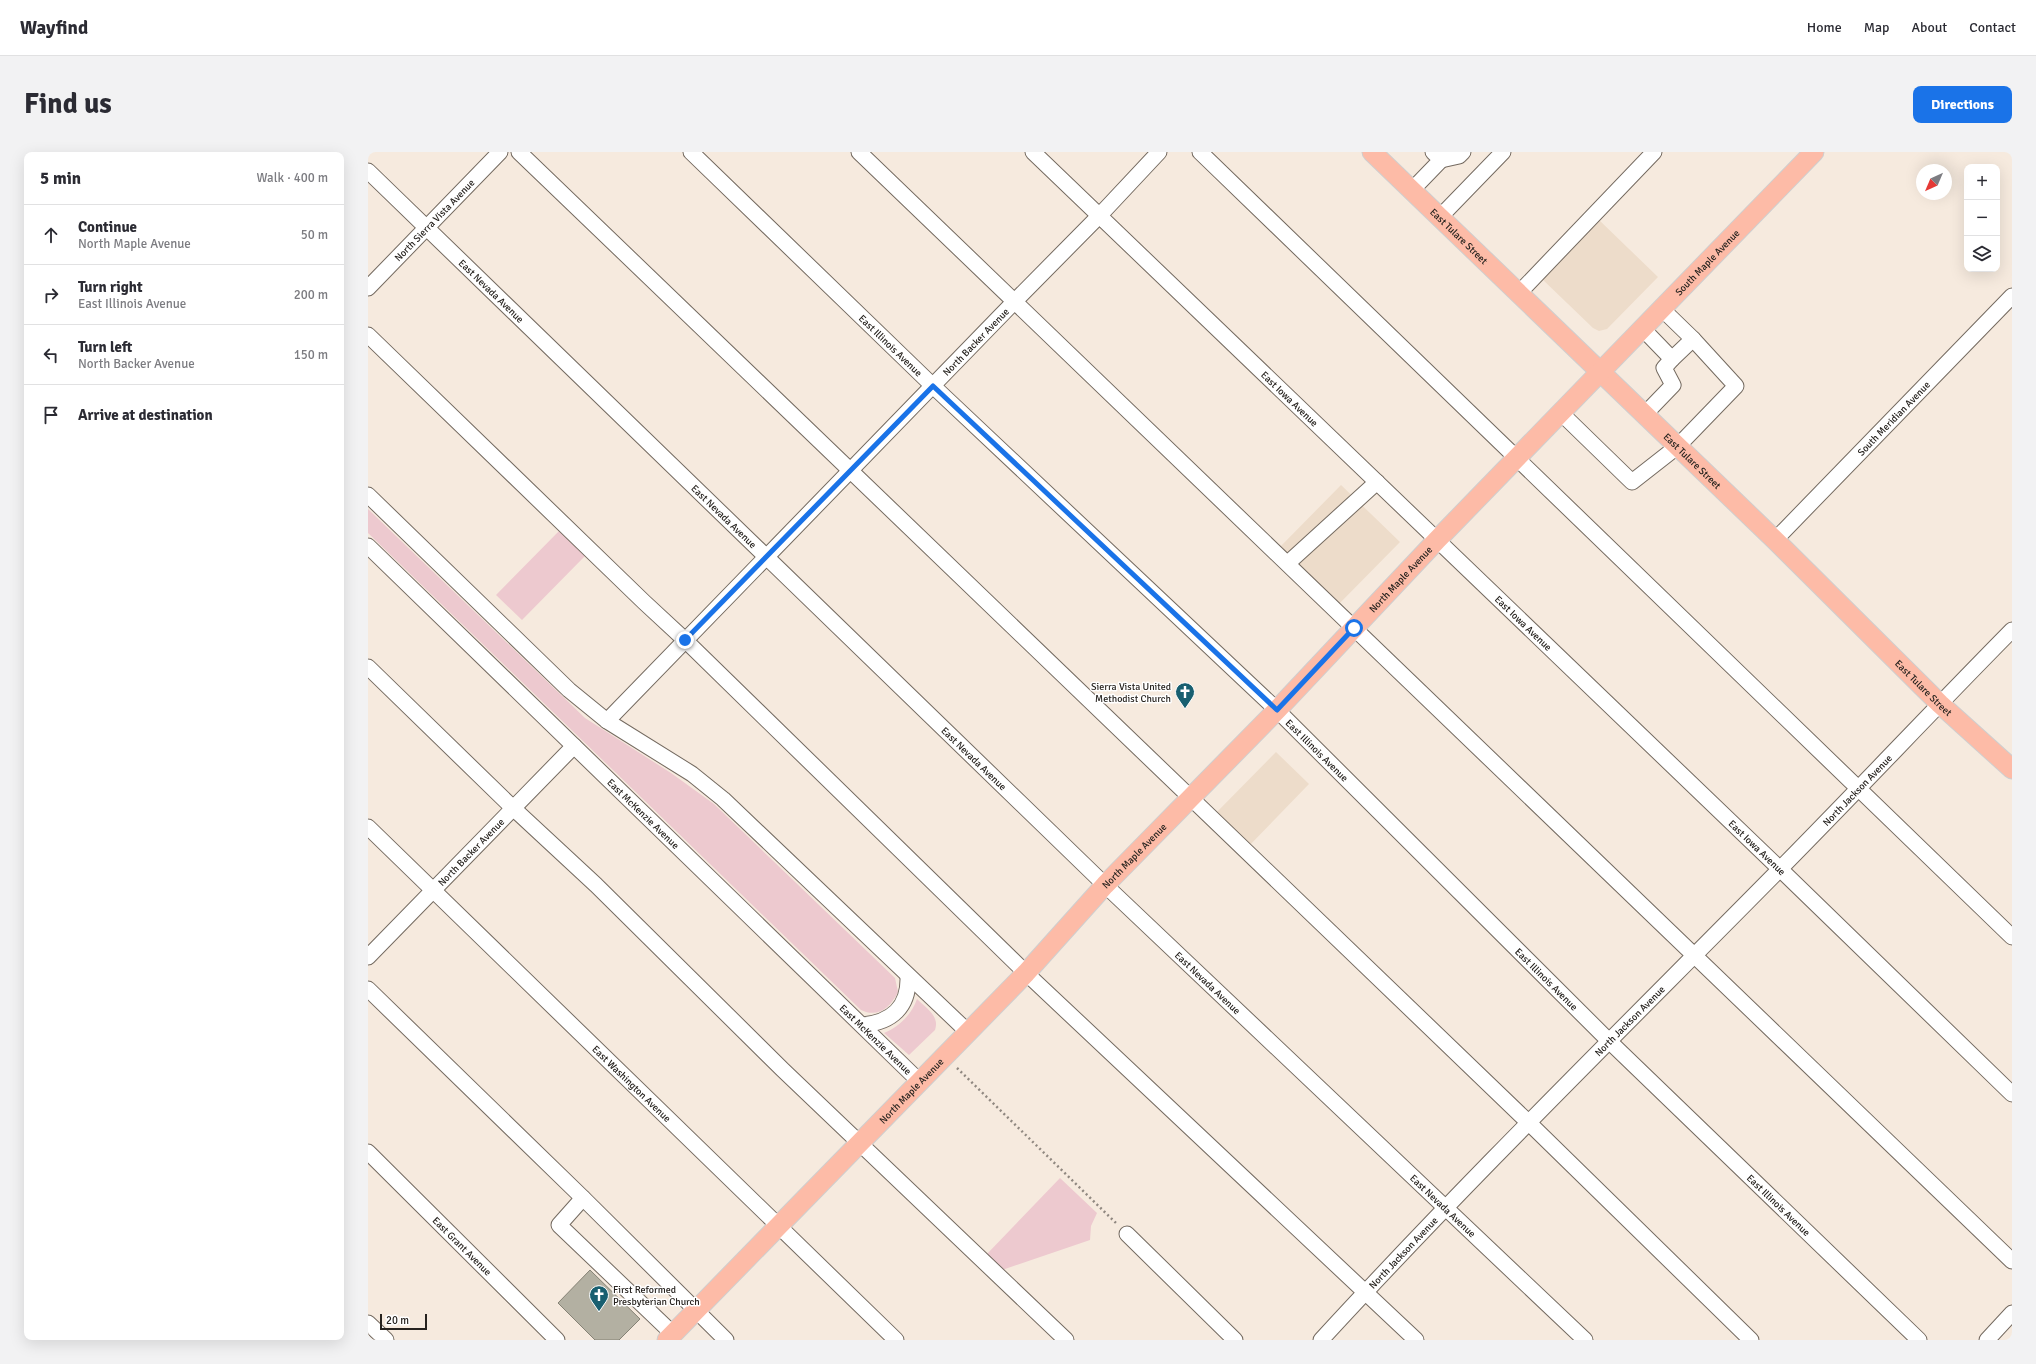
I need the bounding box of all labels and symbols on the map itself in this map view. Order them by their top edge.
north arrow [1916,164,1952,200]
street label: North Sierra Vista Avenue [392,177,477,264]
street label: East Tulare Street [1427,206,1490,267]
street label: South Maple Avenue [1673,227,1742,298]
street label: East Nevada Avenue [456,257,526,326]
street label: North Backer Avenue [941,306,1012,379]
street label: East Illinois Avenue [856,313,924,379]
street label: East Iowa Avenue [1258,369,1320,429]
street label: South Meridian Avenue [1855,379,1933,459]
street label: East Tulare Street [1661,431,1723,492]
street label: East Nevada Avenue [688,483,759,551]
street label: North Maple Avenue [1367,544,1435,615]
street label: East Iowa Avenue [1492,593,1554,654]
route start [1345,619,1363,637]
route end [676,631,694,649]
street label: East Tulare Street [1892,658,1955,719]
place label: Sierra Vista United Methodist Church [1091,681,1171,705]
church icon: Sierra Vista United Methodist Church [1174,681,1196,709]
street label: East Illinois Avenue [1283,717,1350,785]
street label: East Nevada Avenue [938,725,1009,793]
street label: North Jackson Avenue [1820,752,1895,829]
street label: East McKenzie Avenue [604,777,681,852]
street label: North Backer Avenue [436,816,507,889]
street label: East Iowa Avenue [1726,818,1788,878]
street label: North Maple Avenue [1100,821,1169,891]
street label: East Illinois Avenue [1512,946,1580,1013]
street label: East Nevada Avenue [1172,949,1243,1017]
street label: North Jackson Avenue [1593,984,1668,1059]
street label: East McKenzie Avenue [837,1002,914,1078]
street label: East Washington Avenue [589,1043,673,1125]
street label: North Maple Avenue [877,1056,946,1126]
street label: East Nevada Avenue [1407,1172,1478,1240]
street label: East Illinois Avenue [1744,1172,1812,1239]
street label: East Grant Avenue [430,1215,494,1278]
street label: North Jackson Avenue [1367,1215,1441,1292]
church icon: First Reformed Presbyterian Church [588,1284,610,1312]
place label: First Reformed Presbyterian Church [613,1284,700,1308]
scale bar [380,1312,427,1331]

